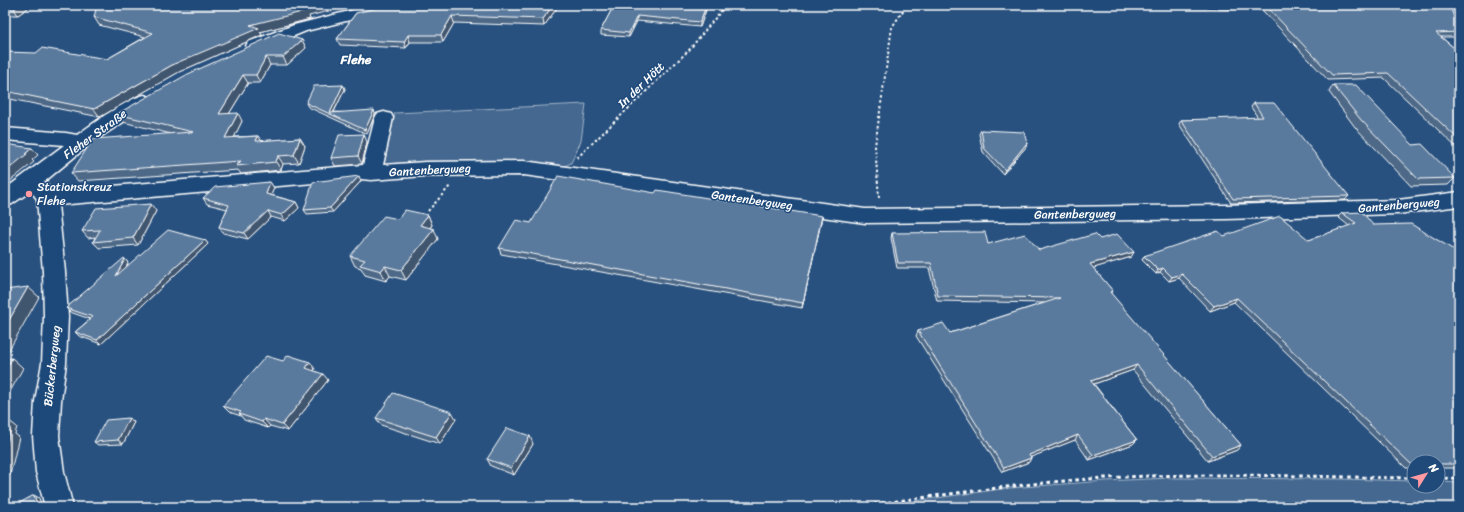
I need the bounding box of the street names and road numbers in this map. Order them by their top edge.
street label: In der Hött [611,56,670,114]
street label: Fleher Straße [58,103,132,165]
street label: Gantenbergweg [389,157,471,183]
street label: Gantenbergweg [710,183,794,217]
street label: Gantenbergweg [1357,190,1441,220]
street label: Gantenbergweg [1034,202,1116,226]
street label: Bückerbergweg [37,324,67,408]

